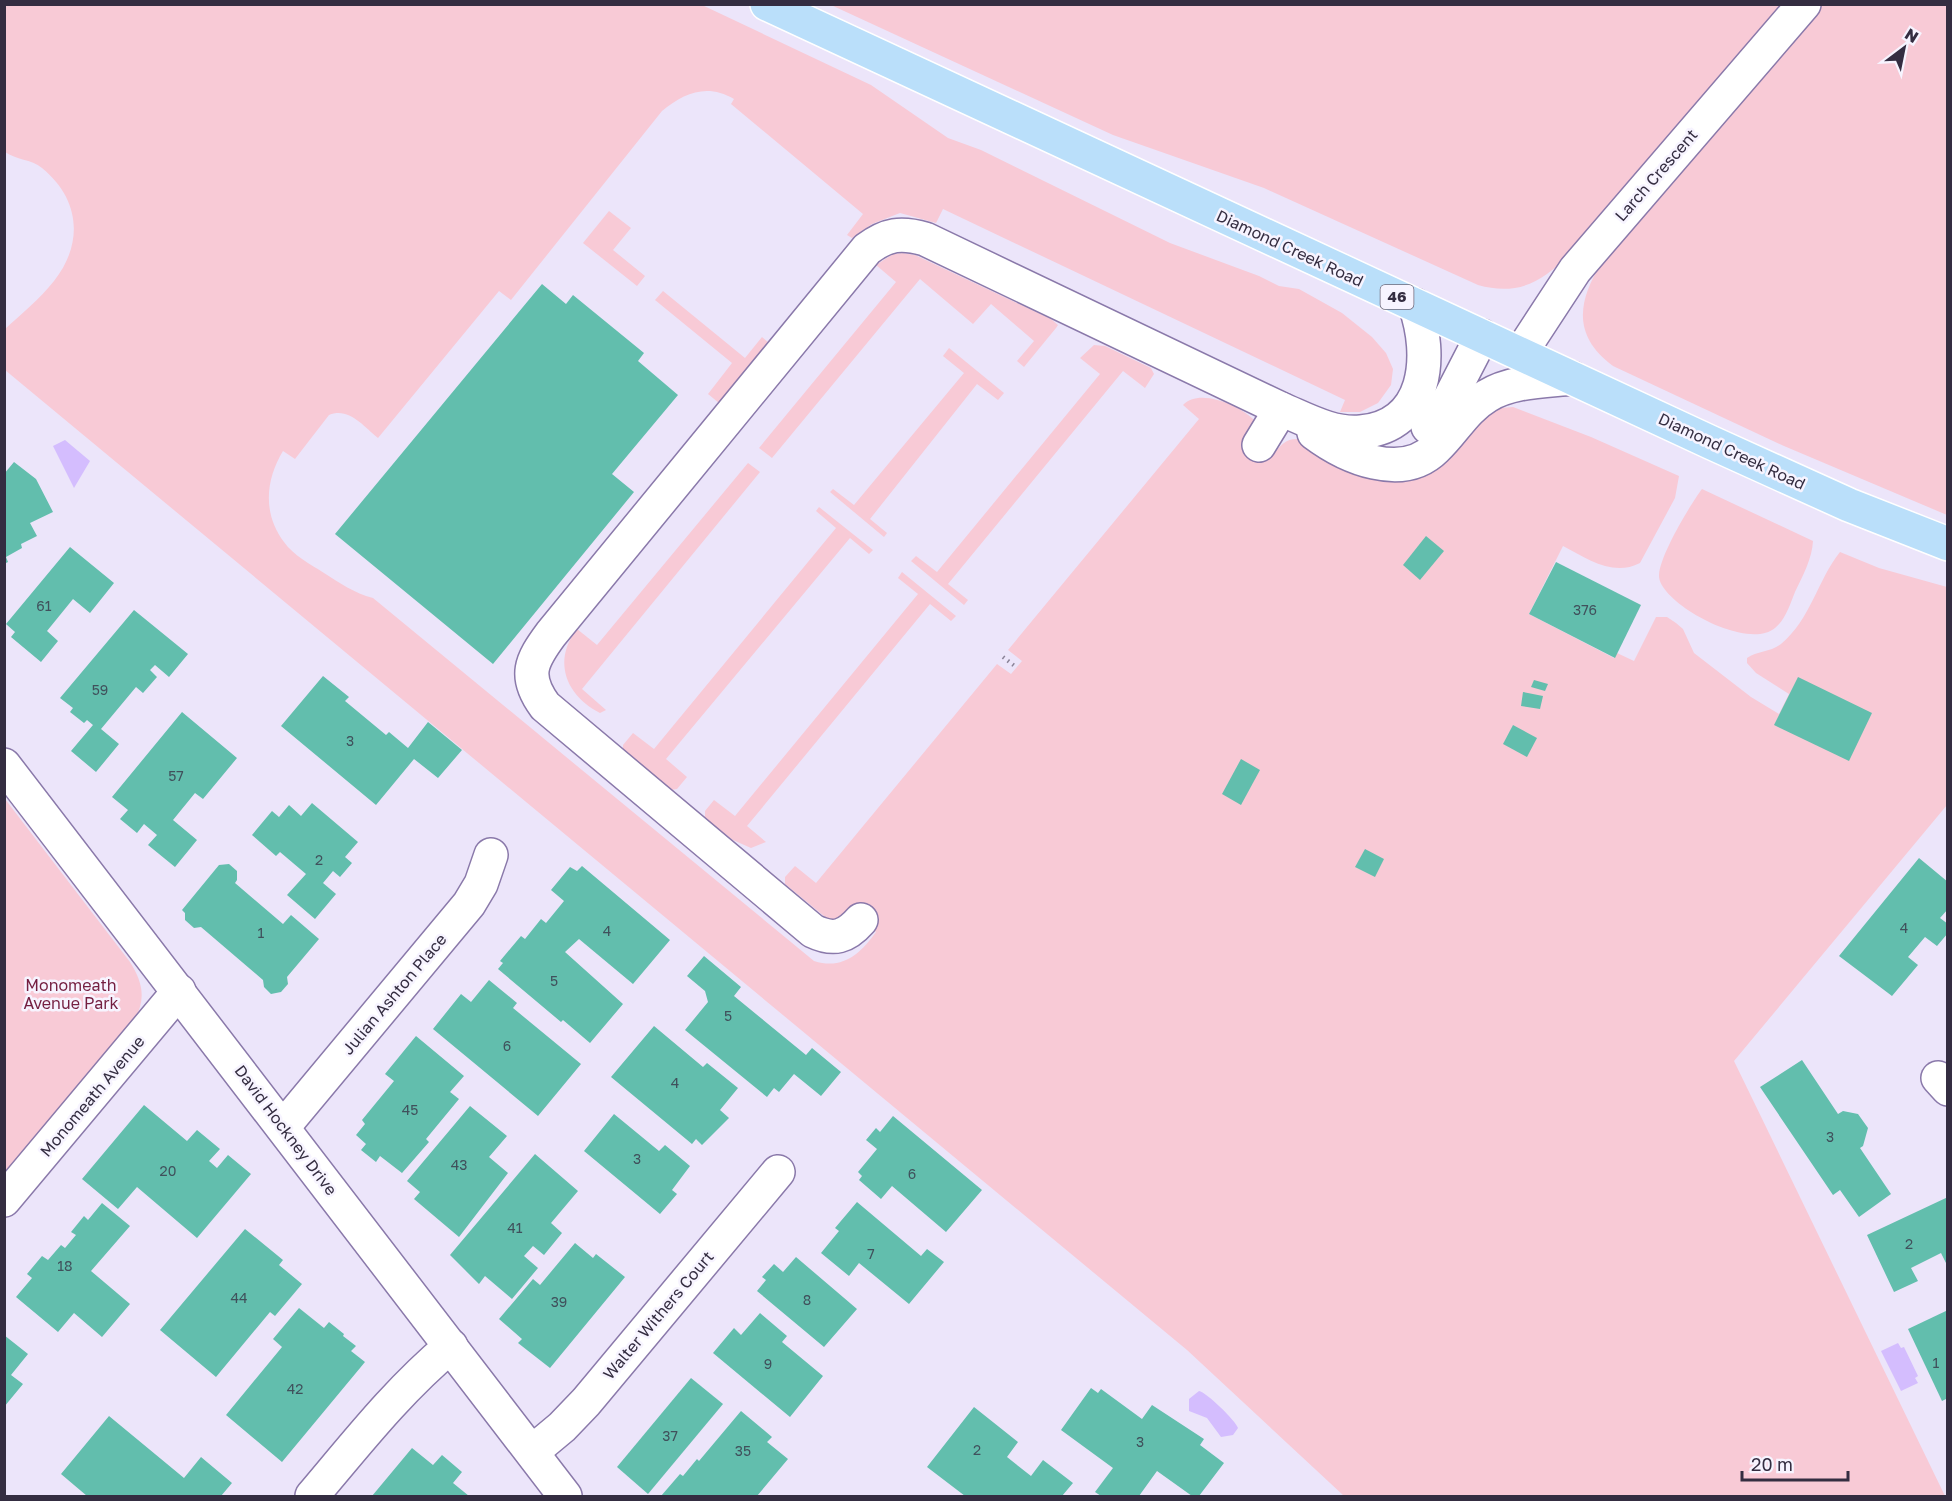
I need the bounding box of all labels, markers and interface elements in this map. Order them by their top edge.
north arrow [1874,18,1934,78]
text: N [1901,24,1922,47]
street label: Larch Crescent [1610,125,1702,225]
street label: Diamond Creek Road [1213,205,1367,291]
road number: 46 [1380,285,1414,309]
street label: Diamond Creek Road [1655,408,1809,494]
house number: 61 [36,597,52,614]
house number: 376 [1573,601,1597,618]
house number: 59 [92,681,108,698]
house number: 3 [346,732,354,749]
house number: 57 [168,767,184,784]
house number: 2 [315,851,323,868]
house number: 4 [1900,919,1908,936]
house number: 4 [603,922,611,939]
house number: 1 [258,924,265,941]
street label: Julian Ashton Place [337,929,451,1059]
house number: 5 [550,972,558,989]
park label: Monomeath Avenue Park [23,975,119,1013]
house number: 5 [724,1007,732,1024]
street label: Monomeath Avenue [36,1031,148,1161]
house number: 6 [503,1037,511,1054]
street label: David Hockney Drive [230,1061,342,1199]
house number: 4 [671,1074,679,1091]
house number: 45 [402,1101,418,1118]
house number: 3 [1826,1128,1834,1145]
house number: 3 [633,1150,641,1167]
house number: 43 [451,1156,467,1173]
house number: 20 [160,1162,176,1179]
house number: 6 [908,1165,916,1182]
house number: 41 [507,1219,523,1236]
house number: 2 [1905,1235,1913,1252]
house number: 7 [867,1245,875,1262]
street label: Walter Withers Court [598,1247,718,1383]
house number: 18 [57,1257,73,1274]
house number: 44 [230,1289,248,1306]
house number: 8 [803,1291,811,1308]
house number: 39 [551,1293,567,1310]
house number: 1 [1933,1354,1940,1371]
house number: 9 [764,1355,772,1372]
house number: 42 [287,1380,303,1397]
house number: 37 [662,1427,678,1444]
house number: 3 [1136,1433,1144,1450]
house number: 2 [973,1441,981,1458]
house number: 35 [735,1442,751,1459]
scale bar [1742,1444,1848,1482]
text: 20 m [1751,1453,1793,1475]

